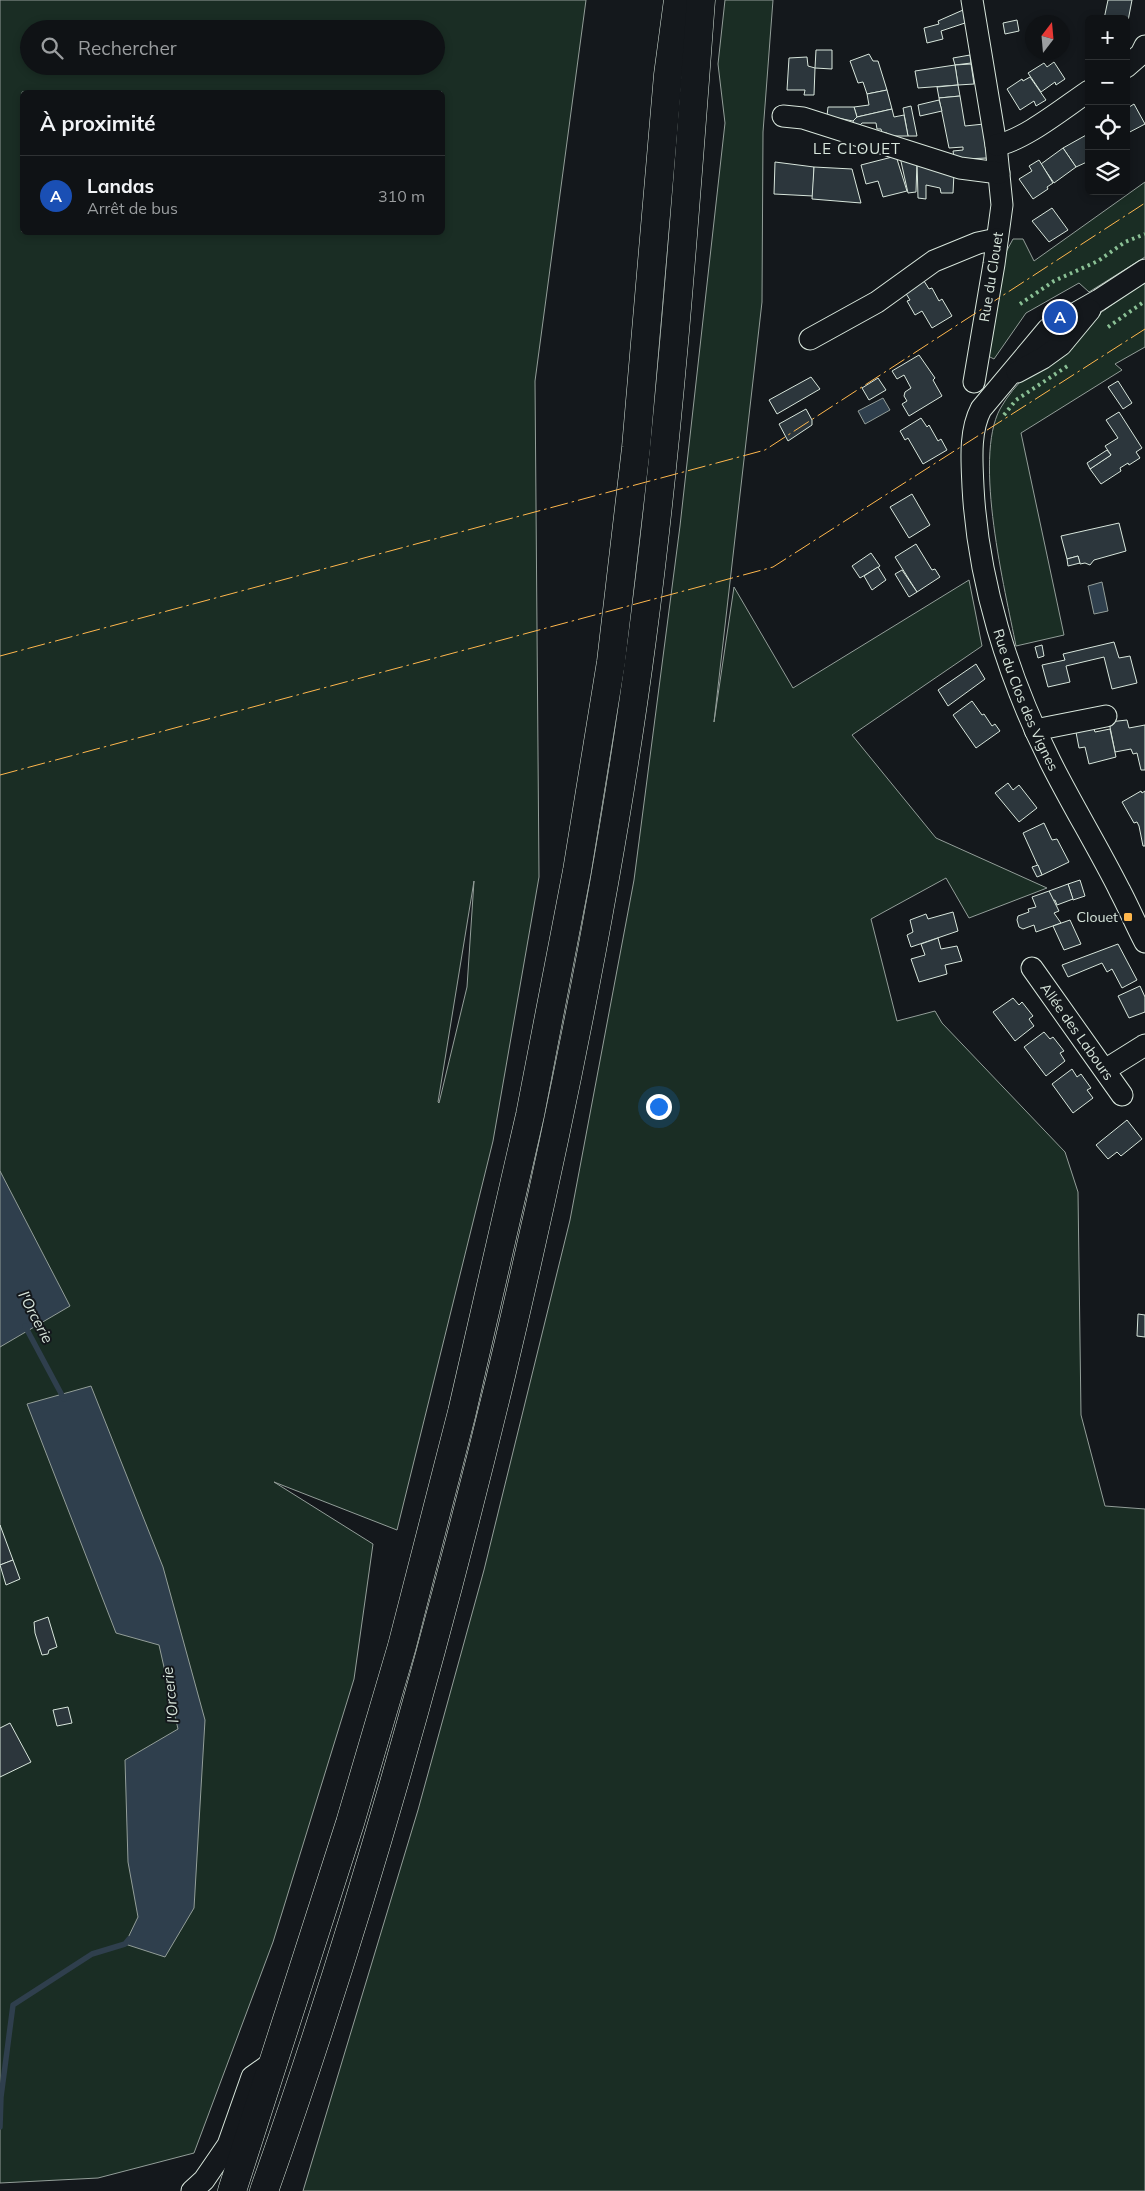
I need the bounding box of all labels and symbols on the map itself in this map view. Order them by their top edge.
north arrow [1025,15,1070,60]
district label: LE CLOUET [813,139,901,158]
street label: Rue du Clouet [975,231,1007,323]
pin: A [1044,298,1076,336]
street label: Rue du Clos des Vignes [989,627,1063,774]
place label: Clouet [1077,908,1118,926]
marker: Clouet [1122,911,1134,923]
street label: Allée des Labours [1037,980,1118,1084]
your location [646,1094,672,1120]
water label: l'Orcerie [14,1288,58,1346]
water label: l'Orcerie [158,1666,182,1724]

